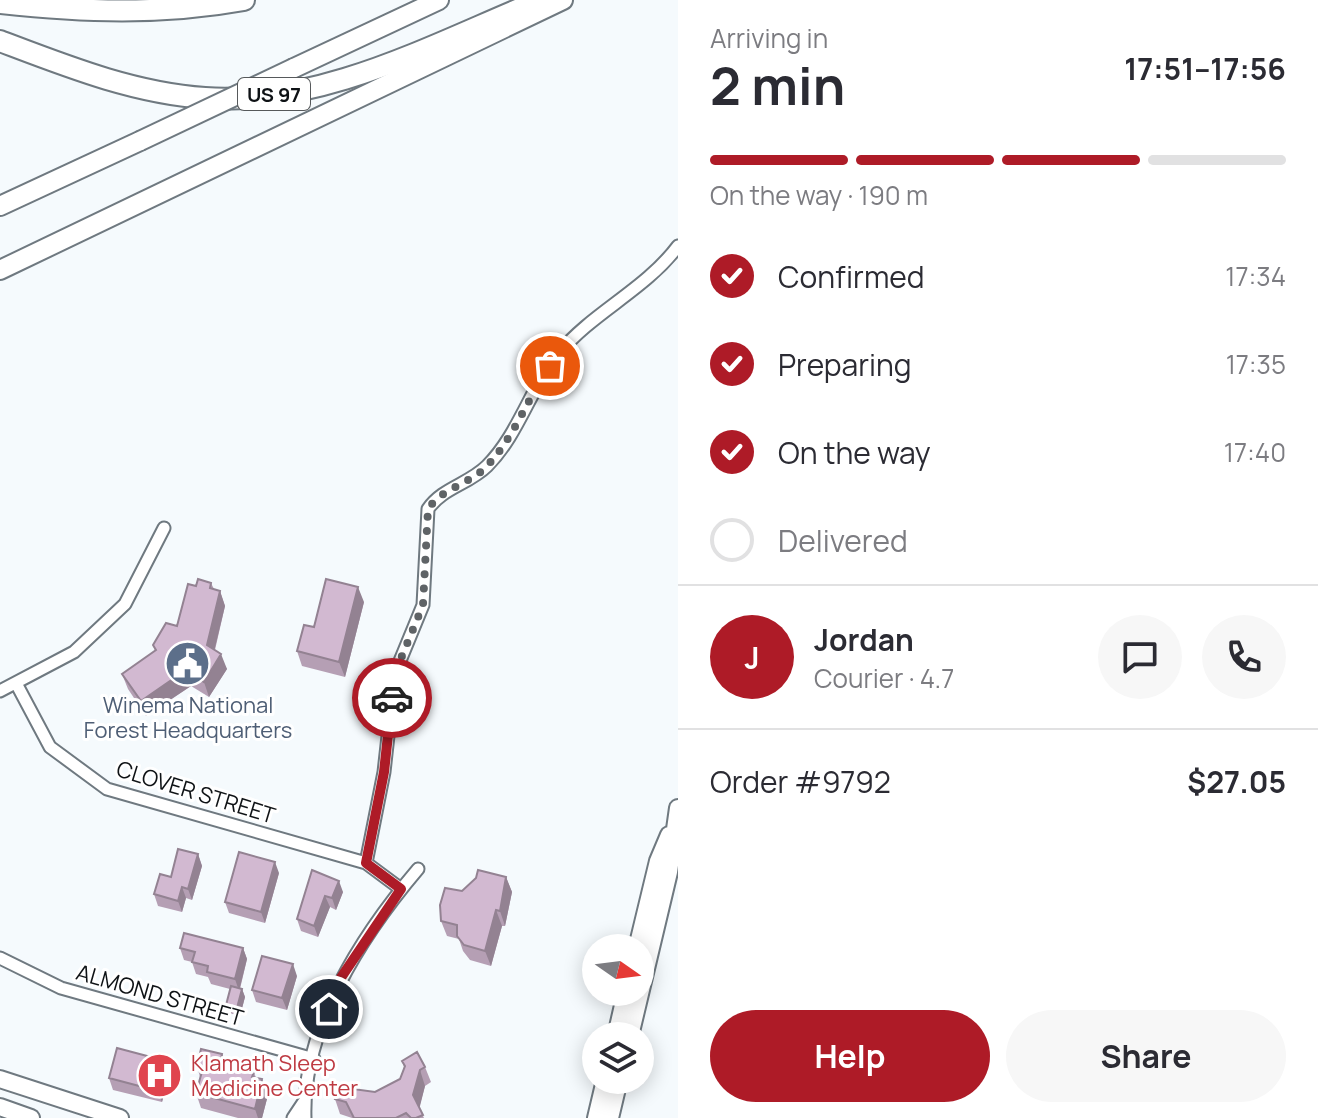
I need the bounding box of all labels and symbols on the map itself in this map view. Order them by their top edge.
road number: US 97 [238,78,310,110]
pin [516,332,584,400]
public building icon: Winema National Forest Headquarters [164,640,212,688]
courier [352,658,432,738]
place label: Winema National Forest Headquarters [84,690,292,745]
street label: CLOVER STREET [113,754,279,830]
north arrow [582,934,654,1006]
street label: ALMOND STREET [73,957,247,1033]
pin [295,975,363,1043]
place label: Klamath Sleep Medicine Center [191,1048,358,1103]
hospital icon: Klamath Sleep Medicine Center [136,1052,184,1100]

